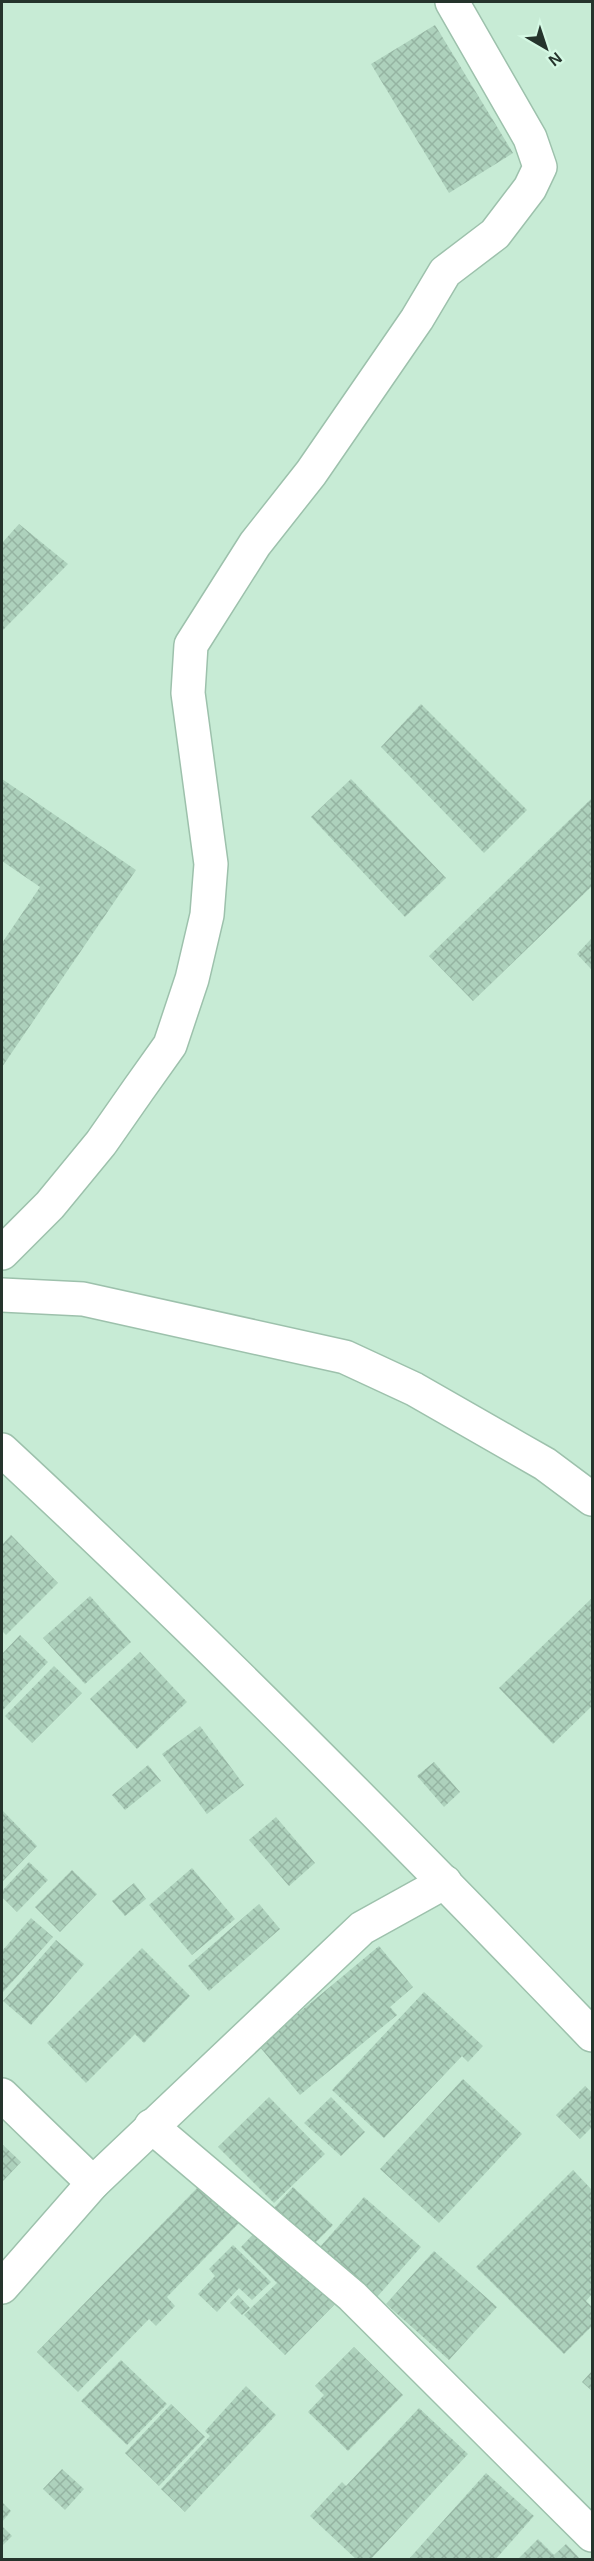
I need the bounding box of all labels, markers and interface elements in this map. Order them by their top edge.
north arrow [516,18,576,78]
text: N [545,49,565,70]

